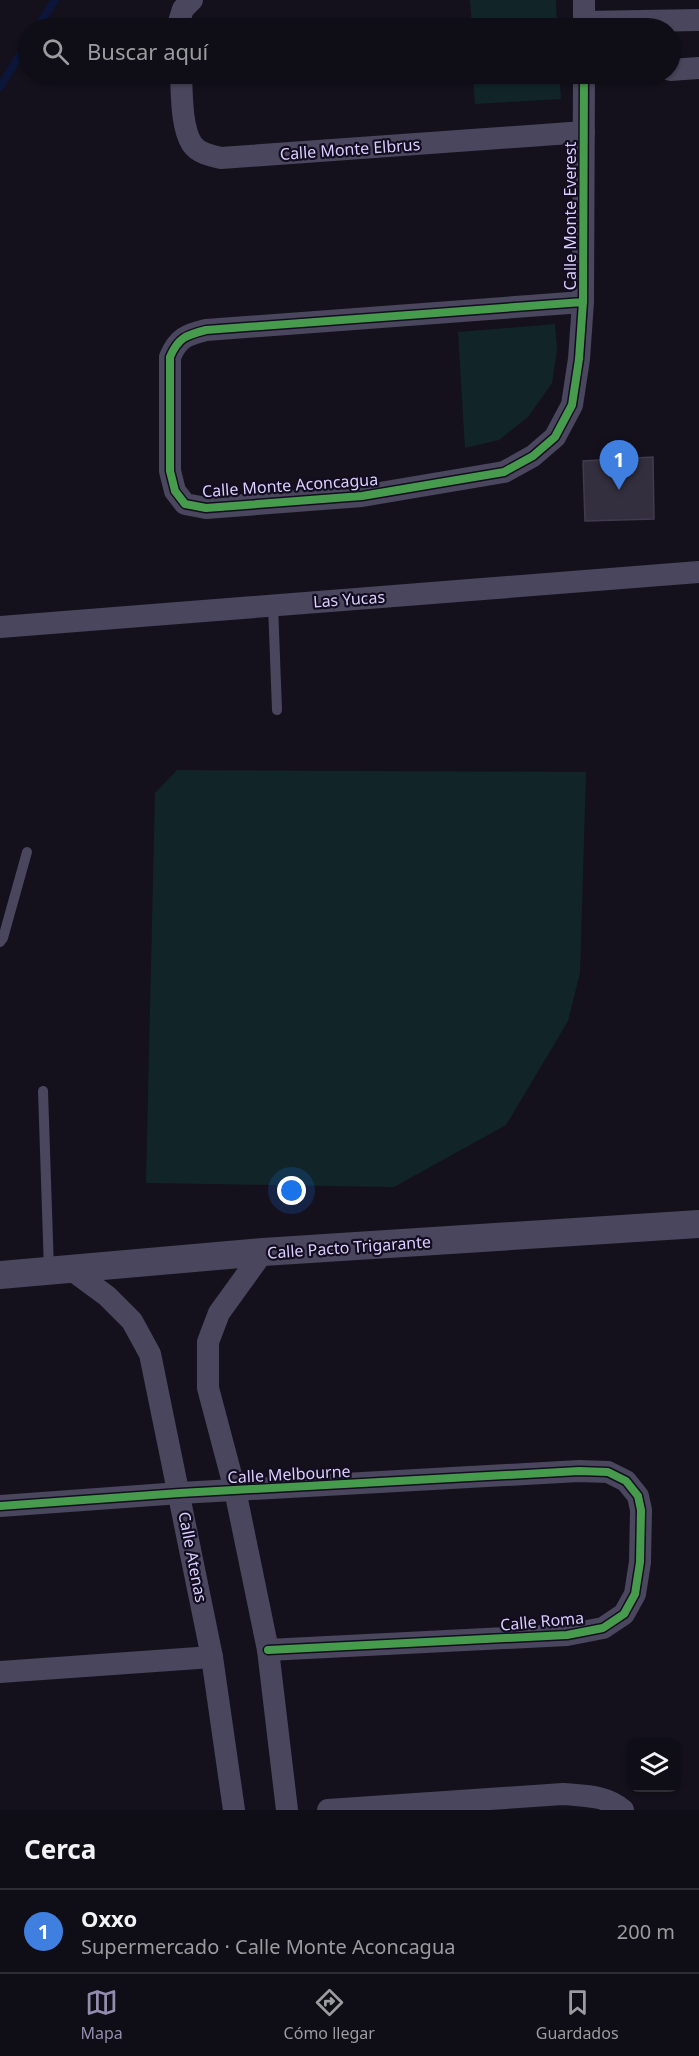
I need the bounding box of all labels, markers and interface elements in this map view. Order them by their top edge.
search box [18,18,681,84]
icon: search [39,35,72,68]
text: Buscar aquí [87,36,208,66]
street label: Calle Monte Elbrus [279,133,421,165]
street label: Calle Monte Everest [559,142,581,290]
pin: 1 [600,440,638,490]
street label: Calle Monte Aconcagua [201,468,379,502]
street label: Las Yucas [312,586,386,612]
your location [277,1176,306,1205]
street label: Calle Pacto Trigarante [266,1230,432,1264]
street label: Calle Melbourne [227,1460,351,1488]
street label: Calle Atenas [173,1510,213,1604]
street label: Calle Roma [499,1606,585,1636]
map controls [627,1738,681,1792]
button: layers [627,1738,681,1792]
text: Cerca [24,1831,96,1867]
text: Oxxo [81,1903,137,1933]
text: 1 [38,1918,49,1945]
text: 200 m [617,1918,675,1945]
text: Supermercado · Calle Monte Aconcagua [81,1933,456,1960]
tab: Mapa [80,1986,123,2044]
tab: Cómo llegar [284,1986,375,2044]
tab: Guardados [536,1986,619,2044]

